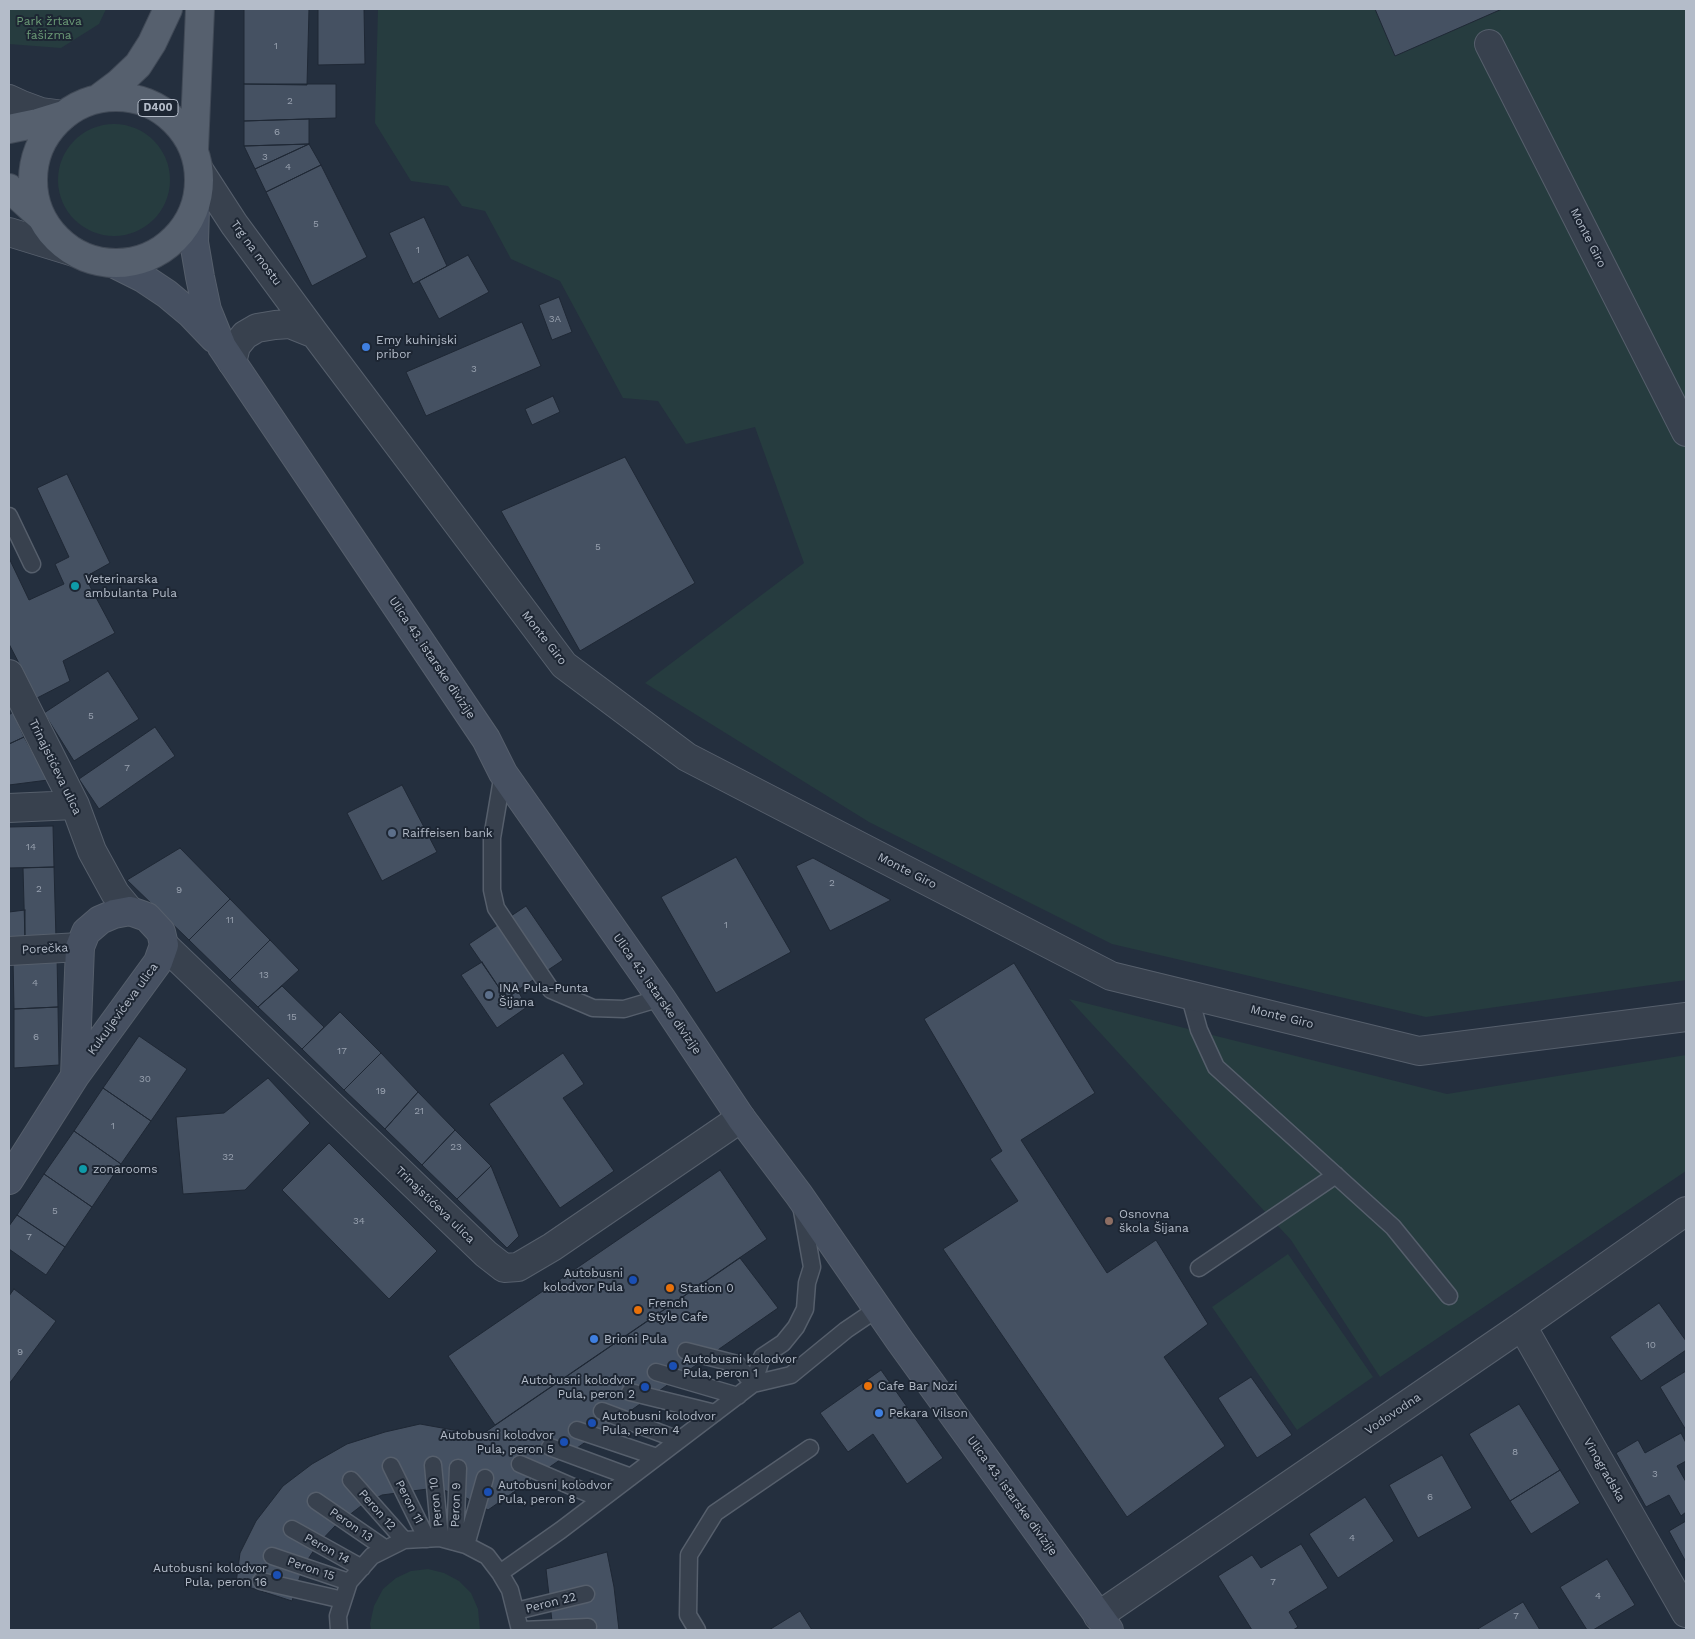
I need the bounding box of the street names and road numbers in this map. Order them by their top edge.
road number: D400 [138,100,178,116]
street label: Monte Giro [1567,206,1609,270]
street label: Trg na mostu [227,218,285,288]
street label: Ulica 43. istarske divizije [386,594,478,722]
street label: Monte Giro [518,608,570,668]
street label: Trinajstićeva ulica [26,717,84,817]
street label: Monte Giro [875,850,939,892]
street label: Ulica 43. istarske divizije [610,931,704,1057]
street label: Porečka [22,941,68,957]
street label: Kukuljevićeva ulica [85,960,161,1058]
street label: Monte Giro [1249,1002,1315,1032]
street label: Trinajstićeva ulica [392,1163,478,1247]
street label: Vodovodna [1362,1390,1424,1438]
street label: Ulica 43. istarske divizije [964,1433,1060,1559]
street label: Vinogradska [1580,1436,1628,1504]
street label: Peron 10 [426,1477,446,1527]
street label: Peron 11 [392,1478,426,1526]
street label: Peron 9 [448,1482,464,1528]
street label: Peron 12 [355,1487,399,1533]
street label: Peron 13 [327,1505,375,1545]
street label: Peron 14 [302,1531,352,1567]
street label: Peron 15 [285,1554,337,1584]
street label: Peron 22 [524,1590,578,1616]

